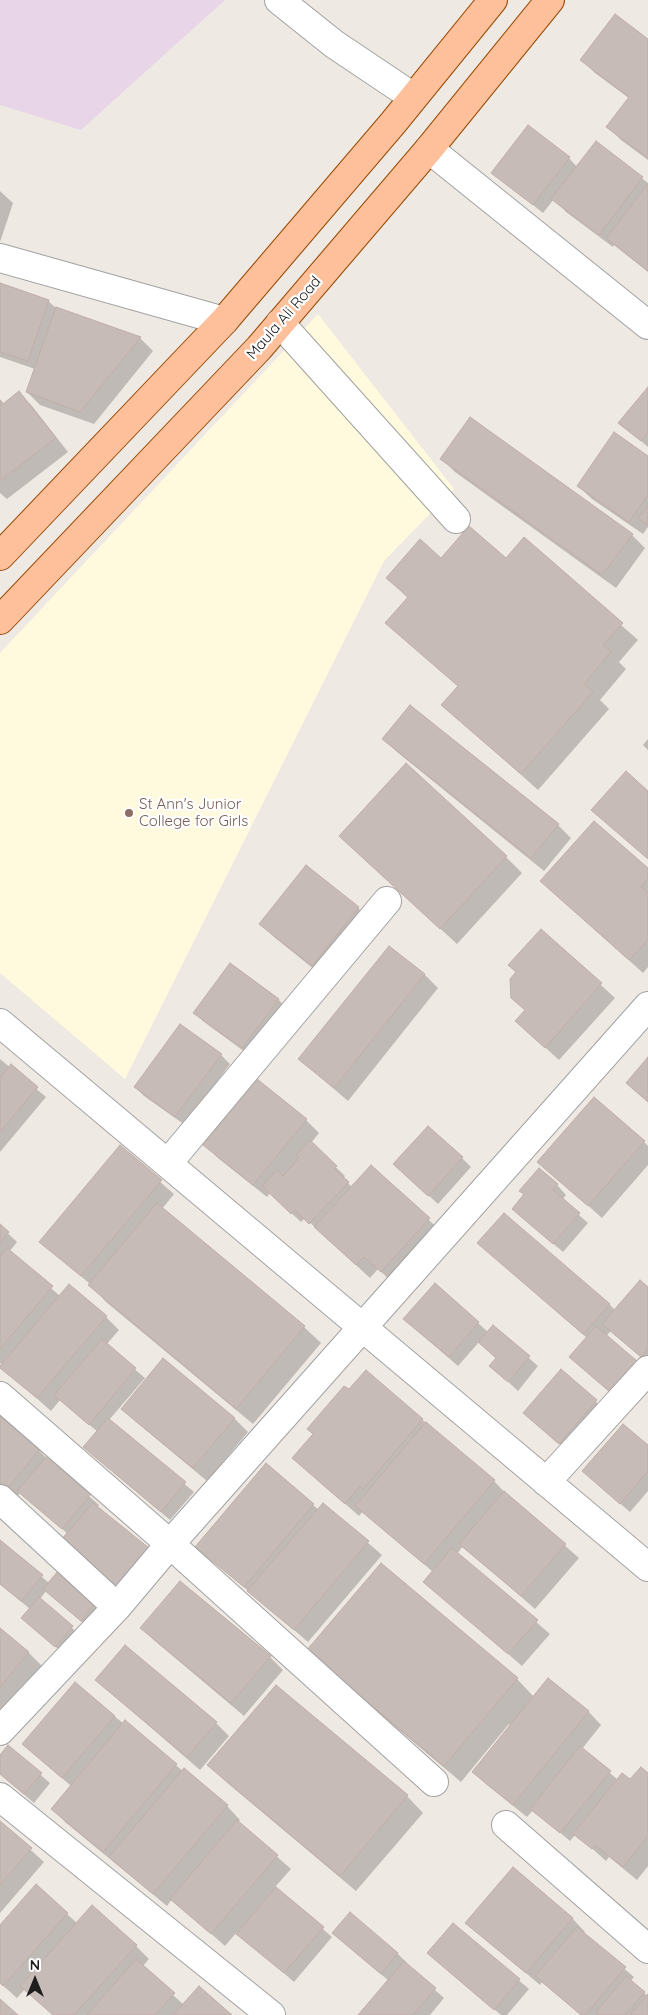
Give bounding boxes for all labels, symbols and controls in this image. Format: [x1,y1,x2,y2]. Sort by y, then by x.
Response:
street label: Maula Ali Road [243,273,325,363]
place label: St Ann's Junior College for Girls [139,795,248,830]
marker: St Ann's Junior College for Girls [123,807,135,819]
north arrow [10,1955,60,2005]
text: N [30,1956,40,1974]

